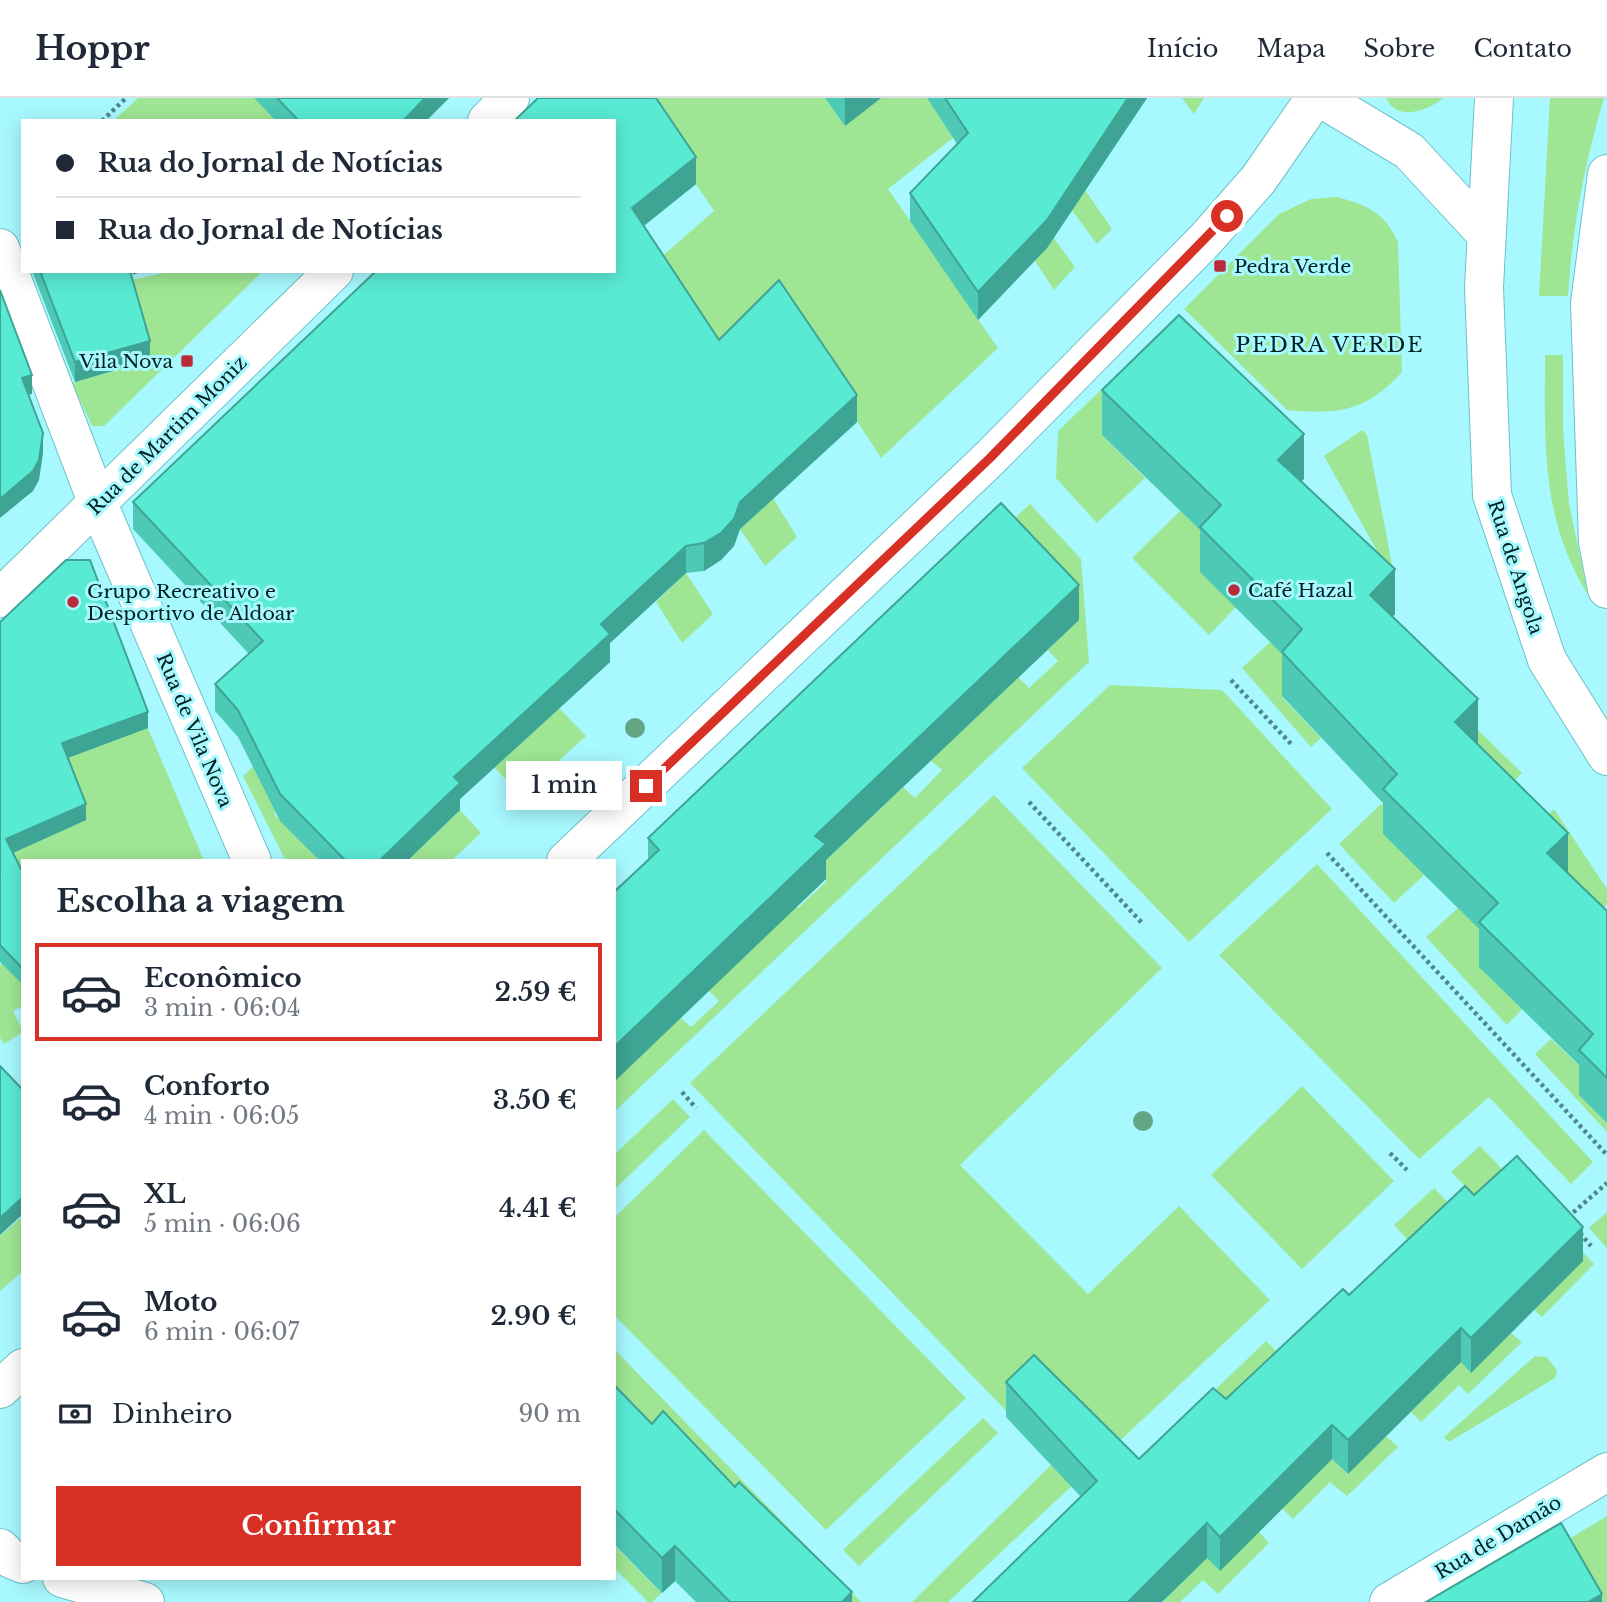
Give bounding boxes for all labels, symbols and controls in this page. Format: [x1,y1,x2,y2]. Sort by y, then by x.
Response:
text: Hoppr [35,28,150,69]
text: Início [1147,34,1219,63]
text: Mapa [1257,34,1326,63]
text: Sobre [1364,34,1435,63]
text: Contato [1473,34,1572,63]
text: Rua do Jornal de Notícias [98,147,443,179]
route start [1211,200,1243,232]
text: Rua do Jornal de Notícias [98,214,443,246]
place label: Pedra Verde [1234,255,1351,278]
marker: Pedra Verde [1212,258,1228,274]
district label: PEDRA VERDE [1236,332,1424,358]
place label: Vila Nova [78,350,173,373]
street label: Rua de Martim Moniz [83,351,252,520]
marker: Vila Nova [179,353,195,369]
street label: Rua de Angola [1483,497,1548,638]
place label: Café Hazal [1248,579,1353,602]
place label: Grupo Recreativo e Desportivo de Aldoar [87,580,294,625]
marker: Café Hazal [1226,582,1242,598]
marker: Grupo Recreativo e Desportivo de Aldoar [65,594,81,610]
street label: Rua de Vila Nova [152,650,238,811]
callout: 1 min [506,762,622,810]
route end [630,770,662,802]
text: 1 min [531,771,597,799]
text: Escolha a viagem [56,881,345,921]
icon: car [60,961,123,1024]
text: Econômico [144,962,302,994]
text: 2.59 € [495,976,577,1008]
text: 3 min · 06:04 [144,994,301,1022]
icon: car [60,1069,123,1132]
text: Conforto [144,1070,270,1102]
text: 3.50 € [493,1084,577,1116]
text: 4 min · 06:05 [144,1102,299,1130]
icon: car [60,1177,123,1240]
text: XL [144,1178,186,1210]
text: 4.41 € [499,1192,577,1224]
text: 5 min · 06:06 [144,1210,301,1238]
icon: car [60,1285,123,1348]
text: Moto [144,1286,217,1318]
text: 2.90 € [490,1300,577,1332]
text: 6 min · 06:07 [144,1318,299,1346]
icon: cash [56,1395,94,1433]
text: Dinheiro [112,1398,233,1430]
text: 90 m [519,1400,581,1428]
button: Confirmar [56,1486,581,1566]
street label: Rua de Damão [1431,1491,1566,1584]

